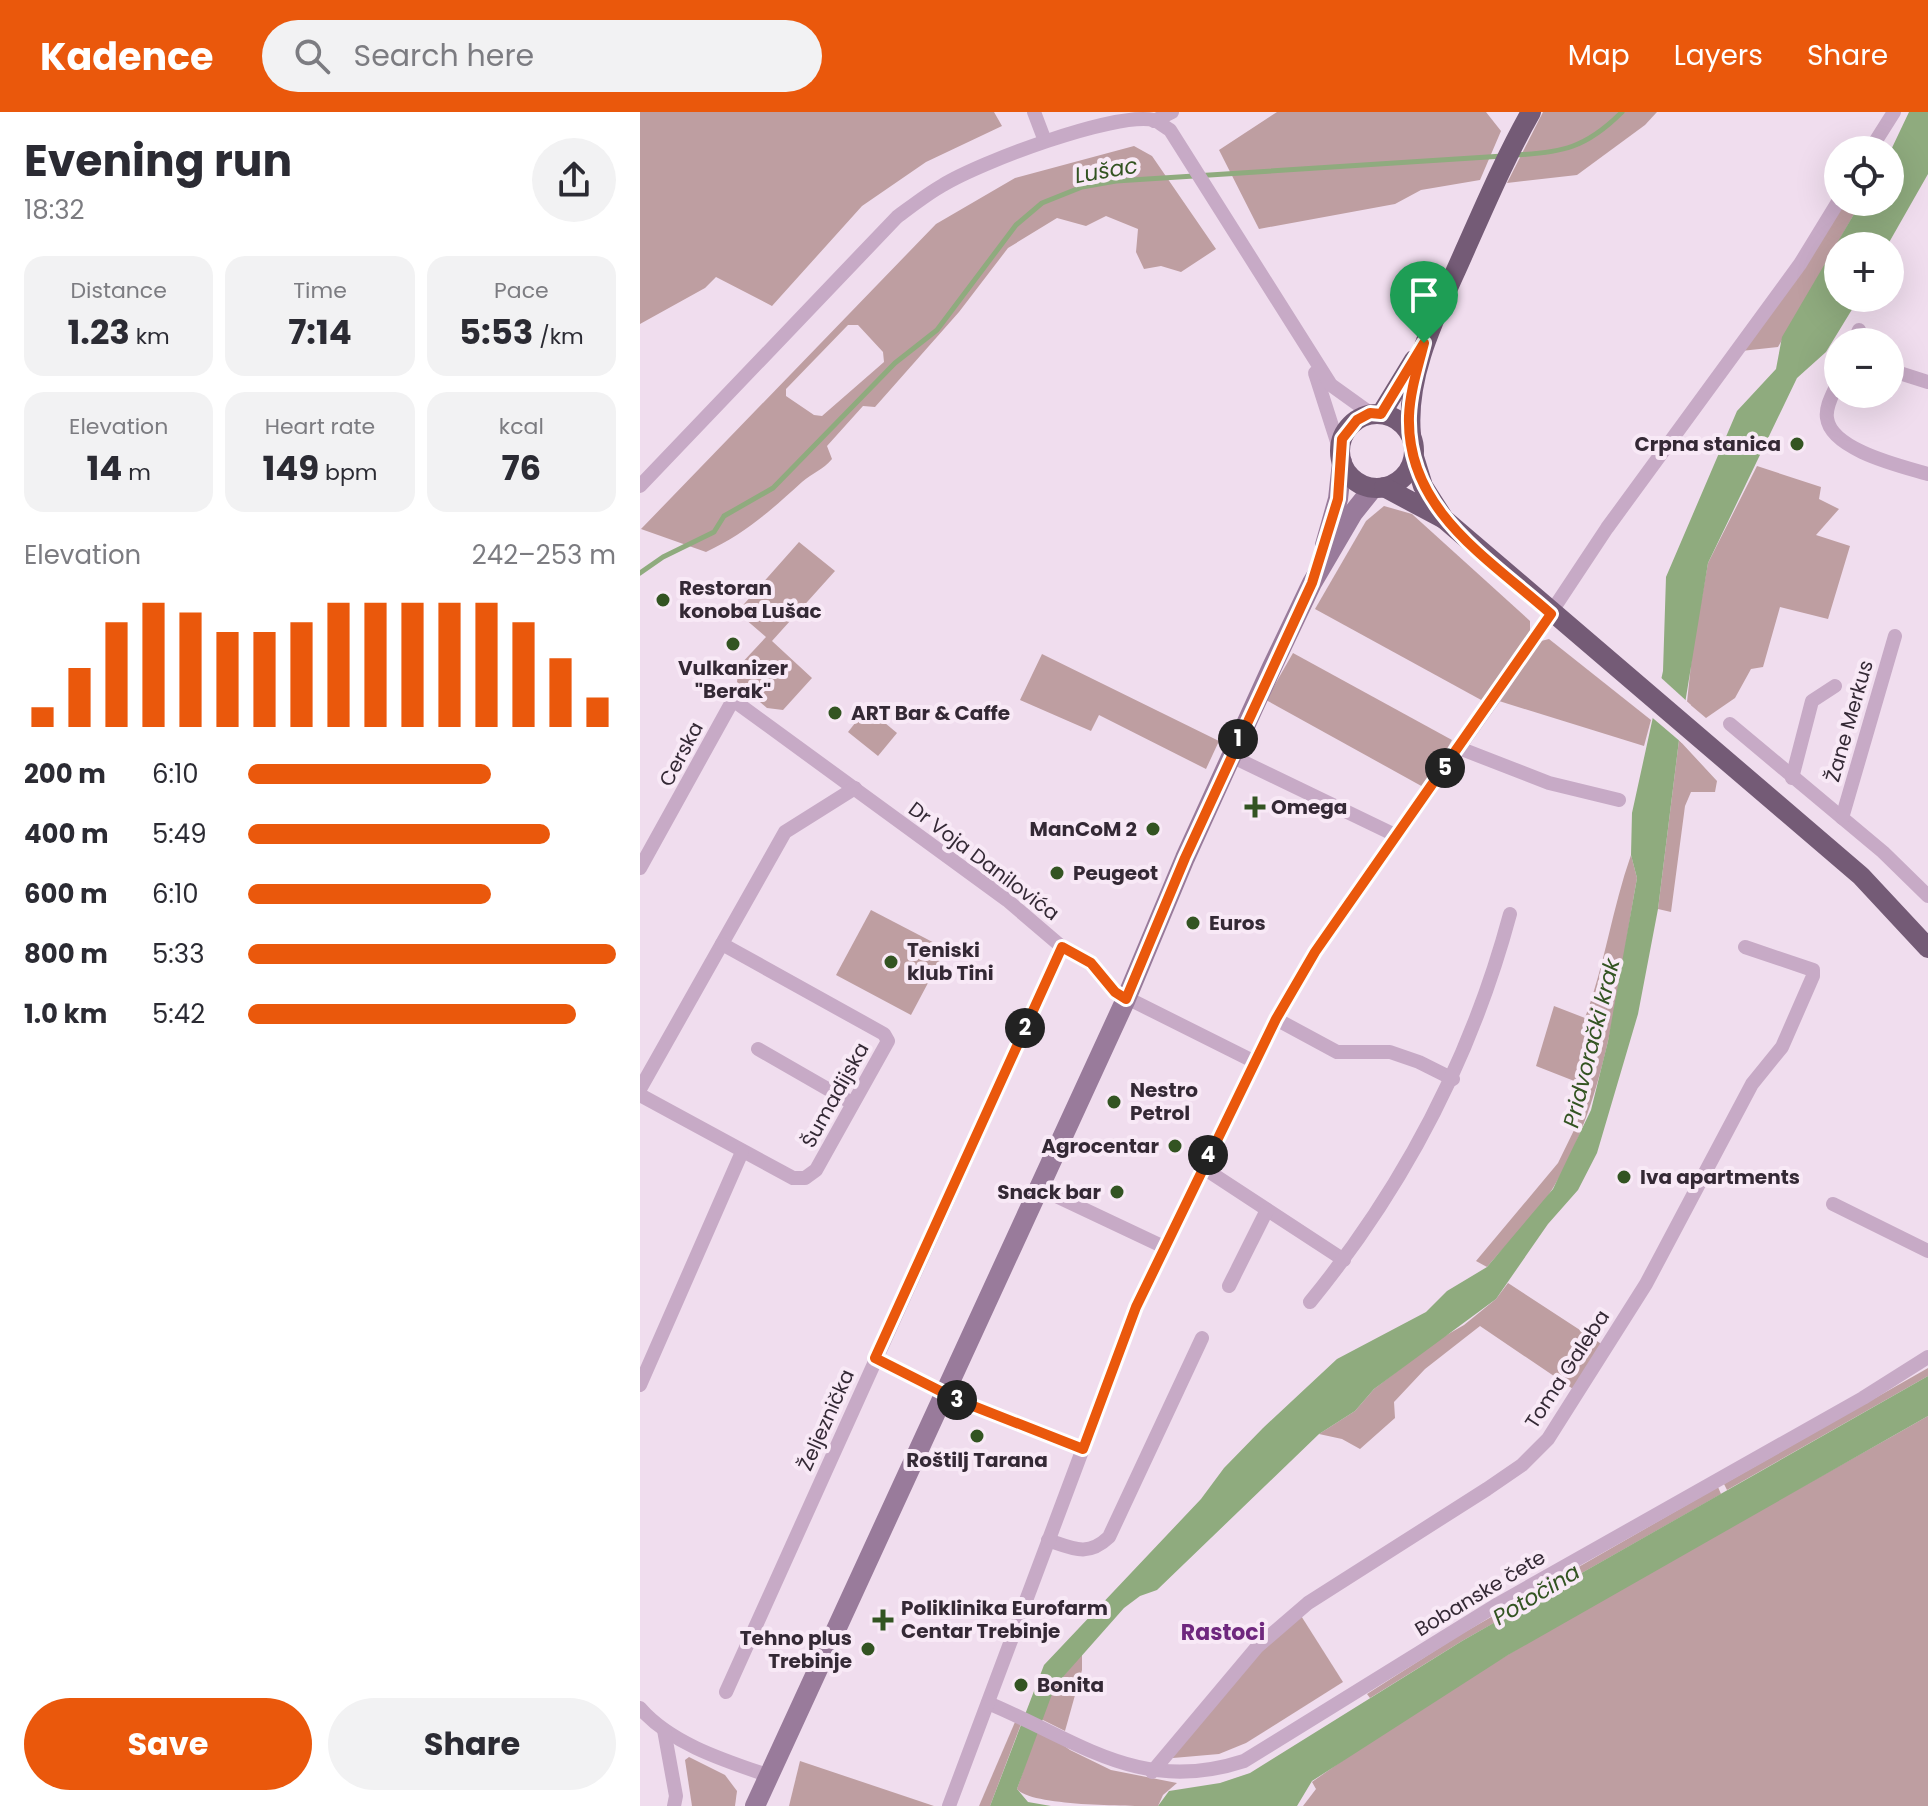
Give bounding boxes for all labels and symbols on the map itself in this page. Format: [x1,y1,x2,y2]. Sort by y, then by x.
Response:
water label: Lušac [1072,150,1140,191]
pin [1390,261,1458,343]
place label: Crpna stanica [1634,430,1781,458]
marker: Crpna stanica [1788,435,1806,453]
place label: Restoran konoba Lušac [679,574,822,625]
marker: Restoran konoba Lušac [654,591,672,609]
marker: Vulkanizer "Berak" [724,635,742,653]
place label: Vulkanizer "Berak" [678,654,788,705]
street label: Žane Merkus [1818,657,1880,785]
place label: ART Bar & Caffe [851,699,1010,727]
marker: ART Bar & Caffe [826,704,844,722]
street label: Cerska [652,717,710,791]
pin: 1 [1218,719,1258,759]
pin: 5 [1425,748,1465,788]
place label: Omega [1271,793,1347,821]
street label: Dr Voja Danilovića [903,795,1065,927]
marker: Omega [1246,798,1264,816]
place label: ManCoM 2 [1030,815,1137,843]
marker: ManCoM 2 [1144,820,1162,838]
place label: Peugeot [1073,859,1158,887]
marker: Peugeot [1048,864,1066,882]
place label: Euros [1209,909,1266,937]
marker: Euros [1184,914,1202,932]
place label: Teniski klub Tini [907,936,994,987]
marker: Teniski klub Tini [882,953,900,971]
water label: Pridvorački krak [1556,954,1628,1131]
pin: 2 [1005,1008,1045,1048]
street label: Šumadijska [795,1037,875,1153]
place label: Nestro Petrol [1130,1076,1198,1127]
marker: Nestro Petrol [1105,1093,1123,1111]
place label: Agrocentar [1041,1132,1159,1160]
pin: 4 [1188,1135,1228,1175]
marker: Agrocentar [1166,1137,1184,1155]
place label: Iva apartments [1640,1163,1800,1191]
marker: Iva apartments [1615,1168,1633,1186]
place label: Snack bar [997,1178,1101,1206]
marker: Snack bar [1108,1183,1126,1201]
street label: Toma Galeba [1518,1304,1616,1434]
street label: Željeznička [791,1365,861,1475]
pin: 3 [937,1380,977,1420]
marker: Roštilj Tarana [968,1427,986,1445]
place label: Roštilj Tarana [906,1446,1048,1474]
street label: Bobanske čete [1410,1543,1550,1643]
water label: Potočina [1487,1556,1586,1633]
place label: Poliklinika Eurofarm Centar Trebinje [901,1594,1108,1645]
marker: Poliklinika Eurofarm Centar Trebinje [872,1609,894,1631]
district label: Rastoci [1181,1617,1265,1648]
place label: Tehno plus Trebinje [740,1624,852,1675]
marker: Tehno plus Trebinje [859,1640,877,1658]
place label: Bonita [1037,1671,1104,1699]
marker: Bonita [1012,1676,1030,1694]

